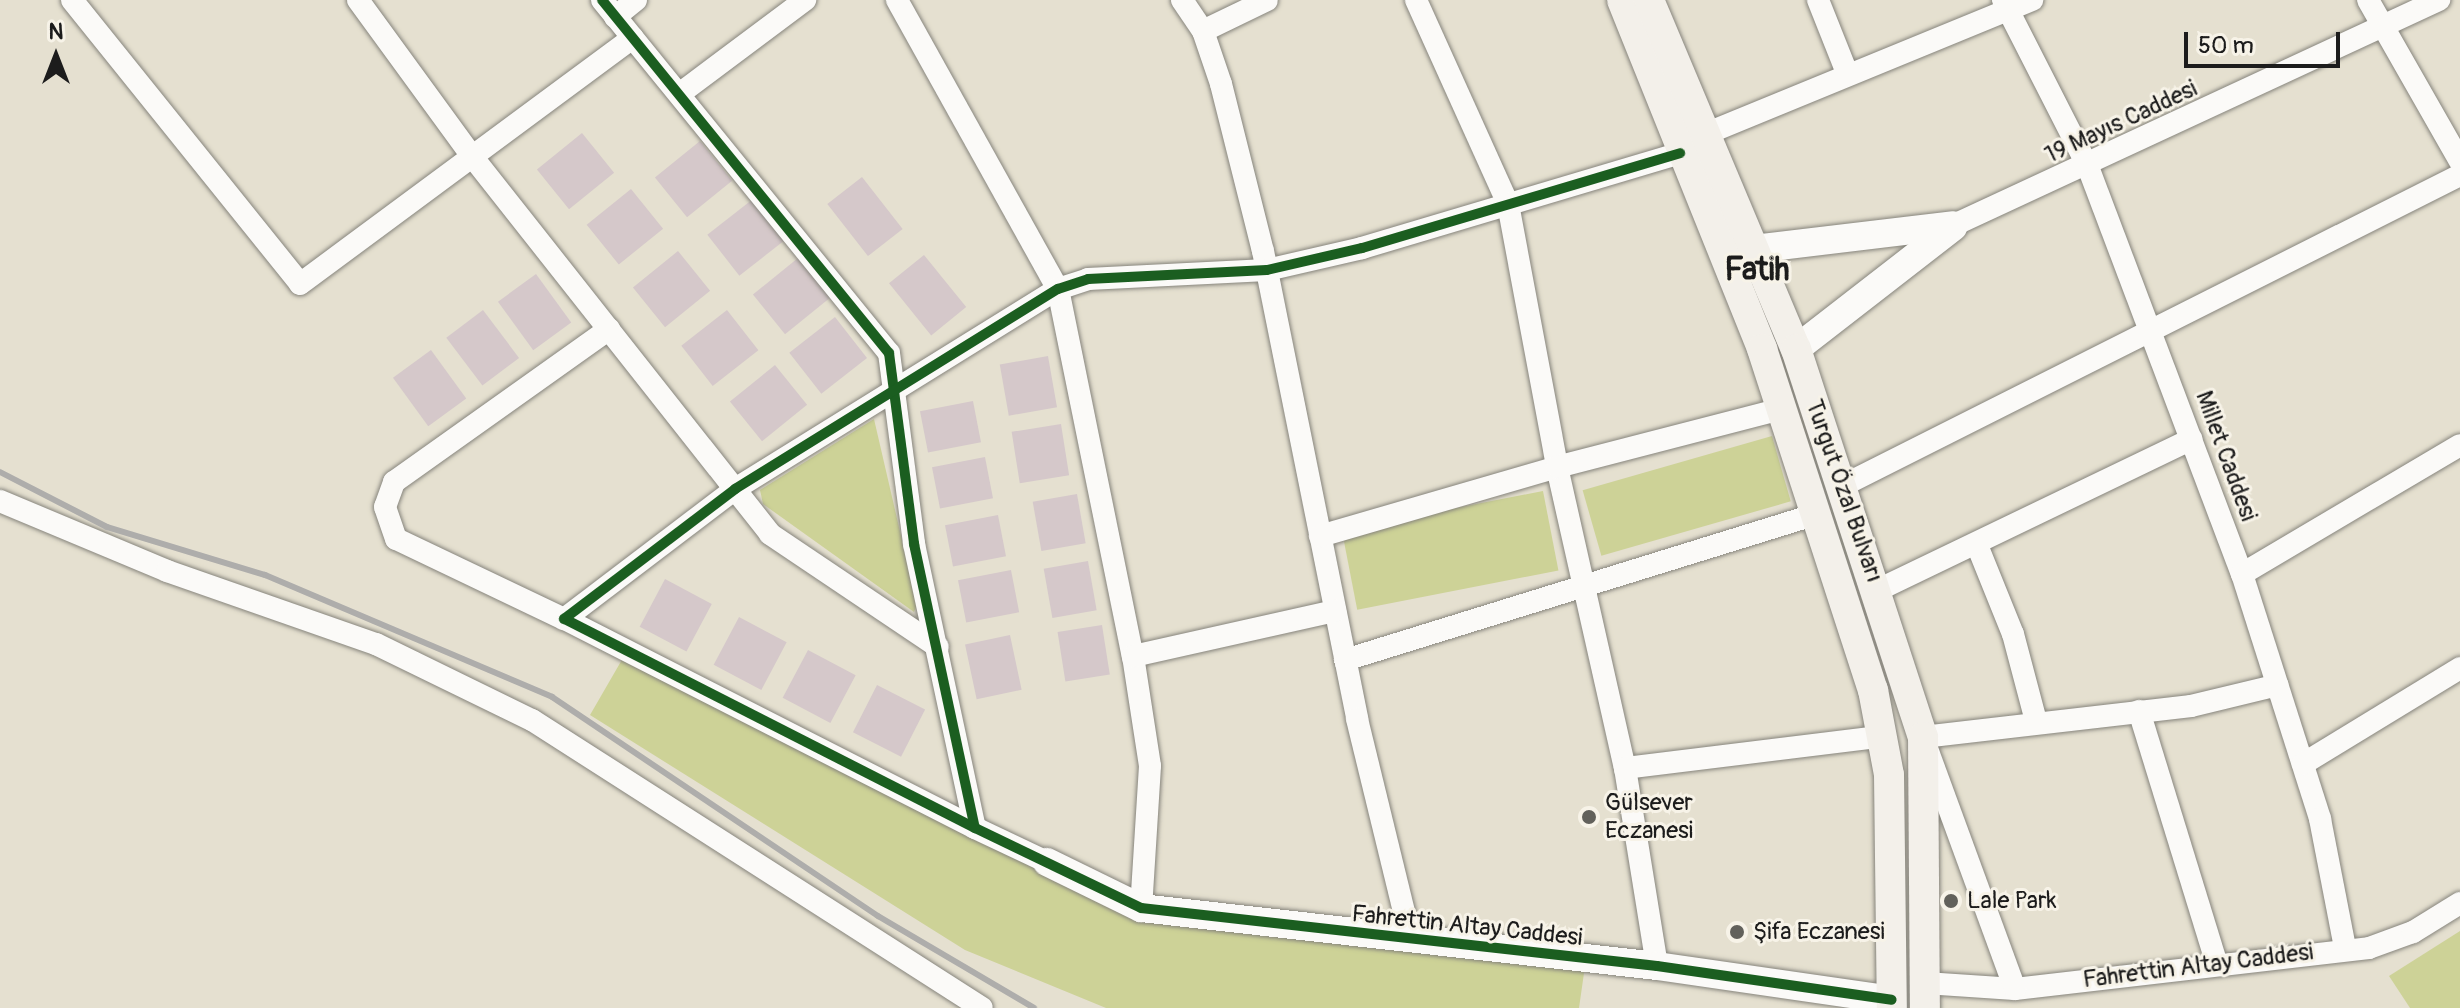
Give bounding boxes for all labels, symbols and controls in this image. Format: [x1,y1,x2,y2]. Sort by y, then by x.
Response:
north arrow [16,16,96,96]
scale bar [2188,16,2344,66]
text: N [49,18,63,46]
text: 50 m [2198,31,2254,60]
street label: 19 Mayıs Caddesi [2040,74,2202,170]
district label: Fatih [1725,251,1789,289]
street label: Millet Caddesi [2189,387,2263,525]
street label: Turgut Özal Bulvarı [1799,396,1889,586]
place label: Gülsever Eczanesi [1605,789,1693,845]
marker: Gülsever Eczanesi [1580,808,1598,826]
place label: Lale Park [1967,887,2056,915]
marker: Lale Park [1942,892,1960,910]
street label: Fahrettin Altay Caddesi [1350,900,1584,952]
place label: Şifa Eczanesi [1753,918,1885,946]
marker: Şifa Eczanesi [1728,923,1746,941]
street label: Fahrettin Altay Caddesi [2081,938,2315,994]

